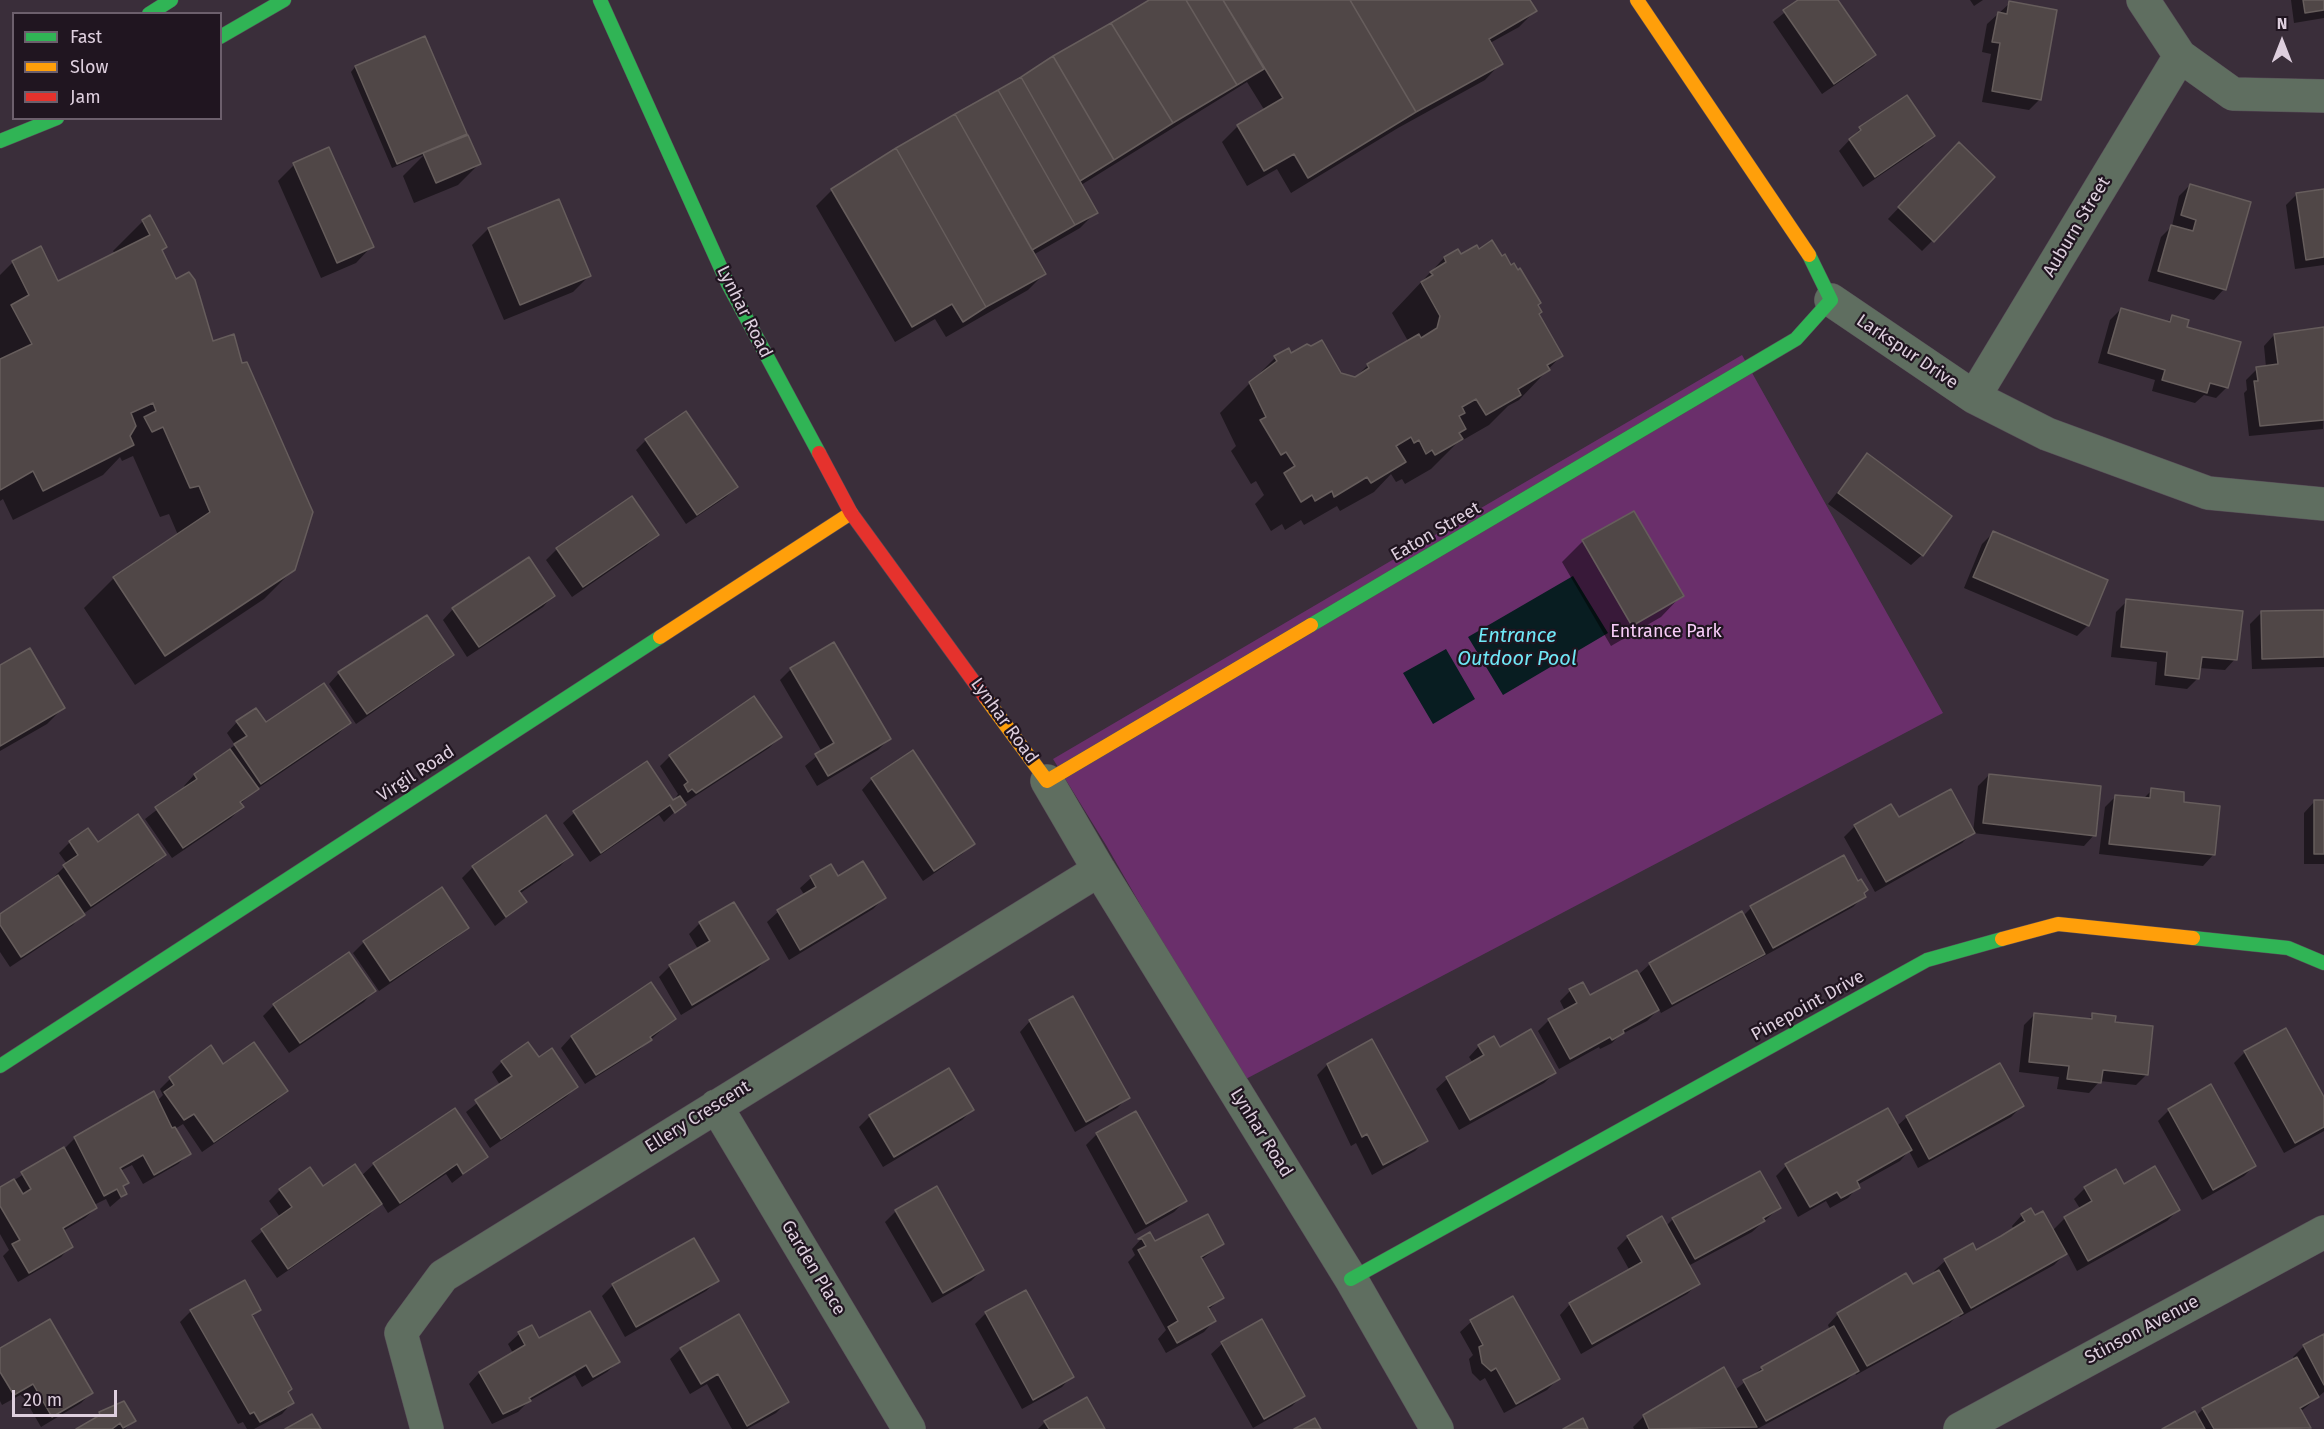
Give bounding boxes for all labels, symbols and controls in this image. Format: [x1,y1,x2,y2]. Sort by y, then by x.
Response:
legend [12,12,222,120]
north arrow [2252,12,2312,72]
text: N [2277,14,2287,33]
text: Fast [70,26,102,48]
text: Slow [70,56,108,78]
text: Jam [70,86,101,108]
street label: Auburn Street [2039,173,2115,281]
street label: Lynhar Road [712,262,776,362]
street label: Larkspur Drive [1852,310,1962,394]
street label: Eaton Street [1387,498,1485,566]
park label: Entrance Park [1610,621,1722,643]
water label: Entrance Outdoor Pool [1457,624,1577,671]
street label: Lynhar Road [966,674,1042,768]
street label: Virgil Road [373,741,459,807]
street label: Pinepoint Drive [1748,966,1868,1046]
street label: Ellery Crescent [641,1076,755,1158]
street label: Lynhar Road [1225,1085,1297,1181]
street label: Garden Place [776,1217,850,1319]
street label: Stinson Avenue [2081,1291,2203,1369]
scale bar [15,1378,120,1416]
text: 20 m [23,1389,62,1411]

